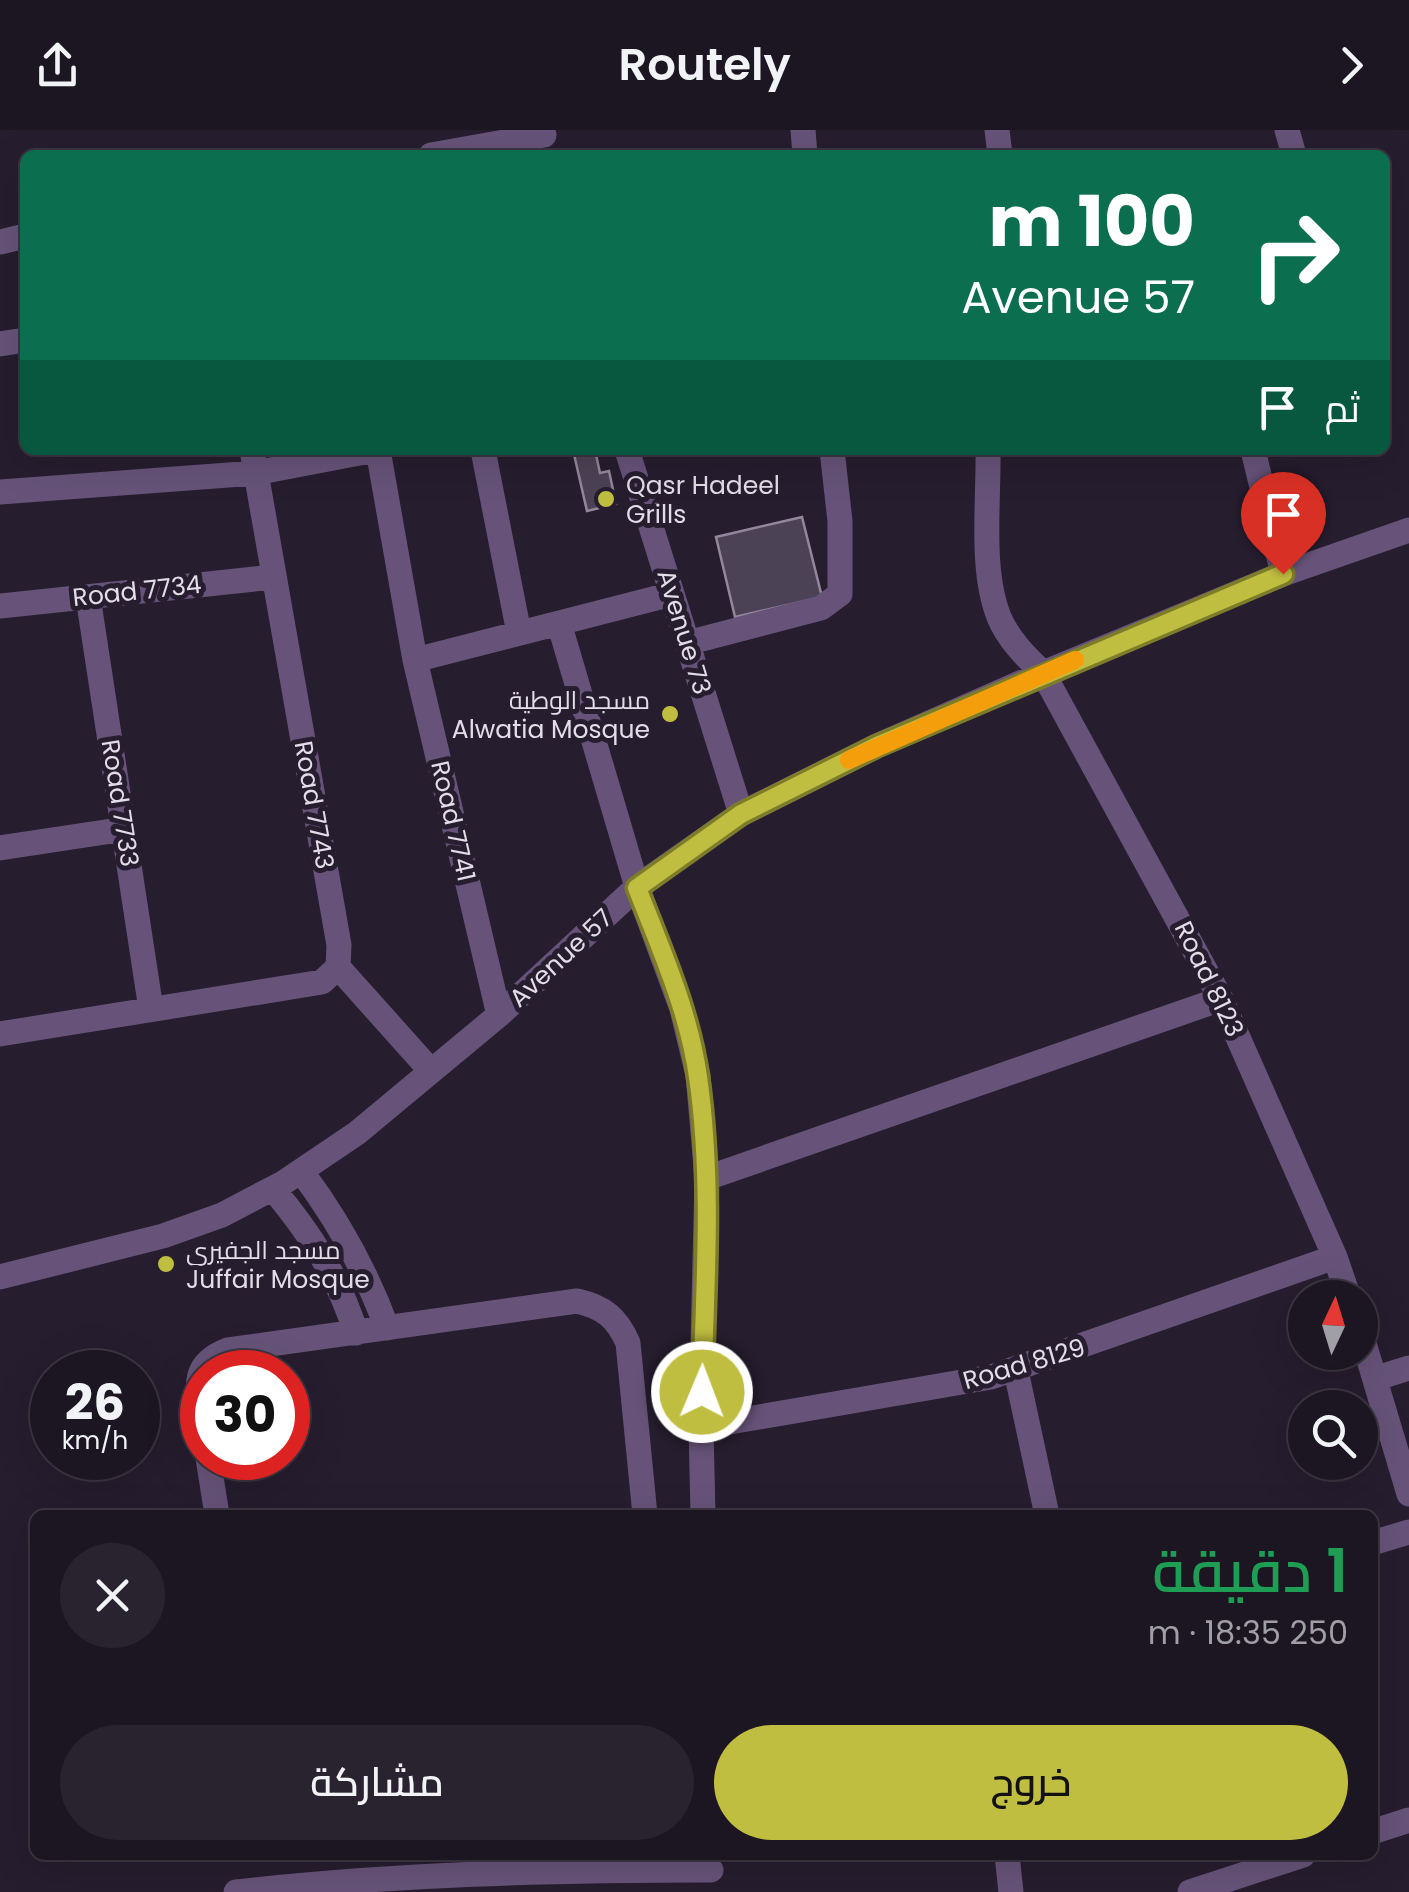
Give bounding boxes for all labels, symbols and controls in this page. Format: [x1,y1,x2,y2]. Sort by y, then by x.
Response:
text: Routely [618,33,791,96]
icon: share [30,38,85,93]
icon: forward [1324,38,1379,93]
text: 100 m [988,172,1195,271]
icon: right [1230,190,1360,320]
text: Avenue 57 [961,266,1195,329]
icon: arrive [1250,380,1305,435]
text: ثم [1325,382,1360,435]
place label: Qasr Hadeel Grills [626,468,780,532]
pin [1241,472,1326,575]
icon: arrive [1256,487,1311,542]
marker: Qasr Hadeel Grills [595,488,617,510]
street label: Avenue 73 [648,565,720,699]
street label: Road 7734 [71,567,203,615]
place label: مسجد الوطية Alwatia Mosque [452,683,650,747]
marker: مسجد الوطية Alwatia Mosque [659,703,681,725]
street label: Road 7733 [93,737,147,869]
street label: Road 7743 [286,738,342,872]
street label: Road 7741 [422,757,484,885]
street label: Avenue 57 [502,901,620,1015]
street label: Road 8123 [1166,915,1252,1043]
place label: مسجد الجفيري Juffair Mosque [186,1233,370,1297]
marker: مسجد الجفيري Juffair Mosque [155,1253,177,1275]
north arrow [1288,1280,1378,1370]
map controls [1288,1280,1378,1480]
street label: Road 8129 [959,1330,1089,1398]
position arrow [650,1340,754,1444]
speed limit sign: 30 [180,1350,310,1480]
text: 26 [65,1367,125,1438]
button: search [1288,1390,1378,1480]
text: km/h [62,1423,128,1458]
text: 1 دقيقة [1152,1529,1348,1613]
button: close [60,1543,165,1648]
text: 250 m · 18:35 [1148,1610,1348,1655]
button: مشاركة [60,1725,694,1840]
button: خروج [714,1725,1348,1840]

